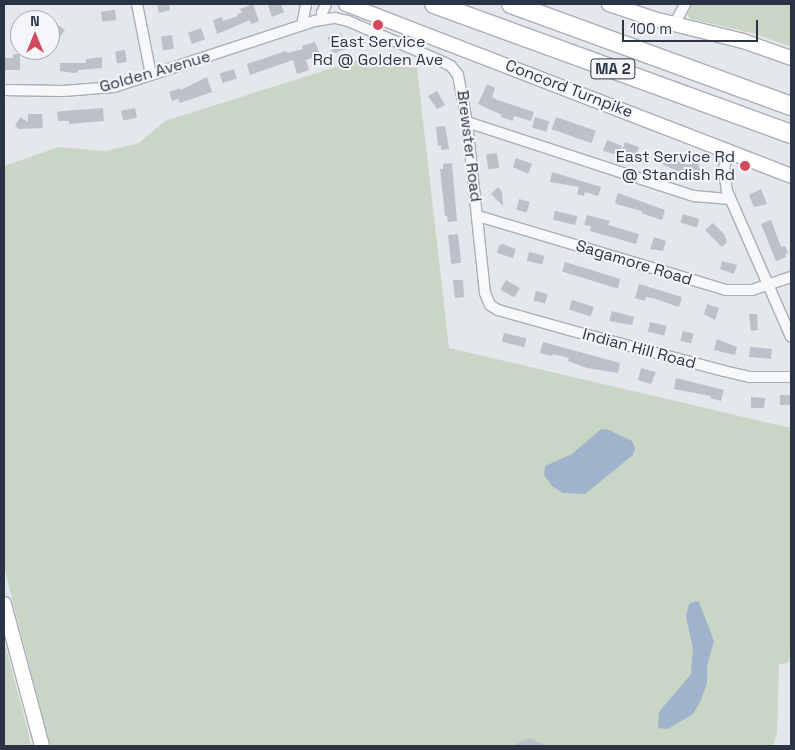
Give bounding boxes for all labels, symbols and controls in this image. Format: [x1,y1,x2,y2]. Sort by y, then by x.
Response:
north arrow [10,10,60,60]
scale bar [625,10,761,42]
text: N [30,12,40,30]
marker: East Service Rd @ Golden Ave [372,19,384,31]
text: 100 m [630,19,672,38]
place label: East Service Rd @ Golden Ave [313,32,443,70]
street label: Golden Avenue [97,47,213,97]
street label: Concord Turnpike [502,56,636,122]
road number: MA 2 [589,56,637,82]
street label: Brewster Road [453,89,485,203]
place label: East Service Rd @ Standish Rd [616,147,735,185]
marker: East Service Rd @ Standish Rd [739,160,751,172]
street label: Sagamore Road [574,236,694,290]
street label: Indian Hill Road [580,325,698,373]

